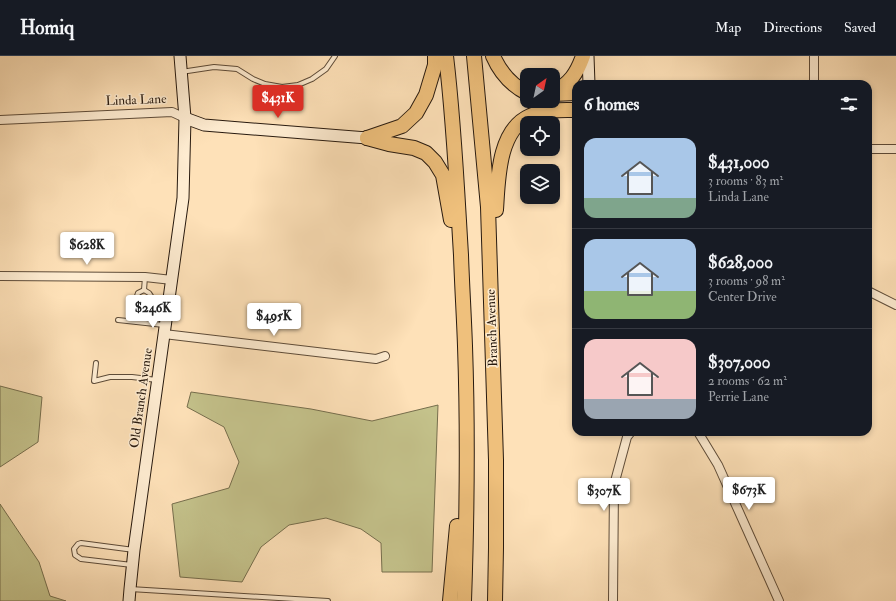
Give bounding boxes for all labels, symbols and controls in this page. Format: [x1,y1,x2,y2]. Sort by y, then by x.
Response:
text: Homiq [20,16,74,40]
text: Map [715,19,741,36]
text: Directions [763,19,822,36]
text: Saved [844,19,876,36]
north arrow [520,68,560,108]
map controls [520,68,560,204]
pin: $431K [250,85,306,119]
text: $431K [261,90,295,106]
street label: Linda Lane [105,91,167,109]
icon: filters [838,93,860,115]
text: 6 homes [584,94,639,115]
button: locate [520,116,560,156]
text: $431,000 [708,152,770,173]
icon: home [616,154,664,202]
button: layers [520,164,560,204]
text: 3 rooms · 83 m² [708,173,783,189]
text: Linda Lane [708,189,769,205]
pin: $628K [59,232,115,266]
text: $628K [69,237,105,253]
text: $628,000 [708,252,773,273]
icon: home [616,255,664,303]
text: 3 rooms · 98 m² [708,273,785,289]
street label: Branch Avenue [483,288,501,367]
text: Center Drive [708,289,777,305]
pin: $246K [125,295,181,329]
text: $246K [135,300,171,316]
pin: $495K [246,303,302,337]
text: $495K [256,308,292,324]
street label: Old Branch Avenue [126,346,156,449]
text: $307,000 [708,352,771,373]
icon: home [616,355,664,403]
text: 2 rooms · 62 m² [708,373,787,389]
text: Perrie Lane [708,389,769,405]
pin: $673K [721,477,777,511]
pin: $307K [576,478,632,512]
text: $673K [732,482,766,498]
text: $307K [587,483,621,499]

